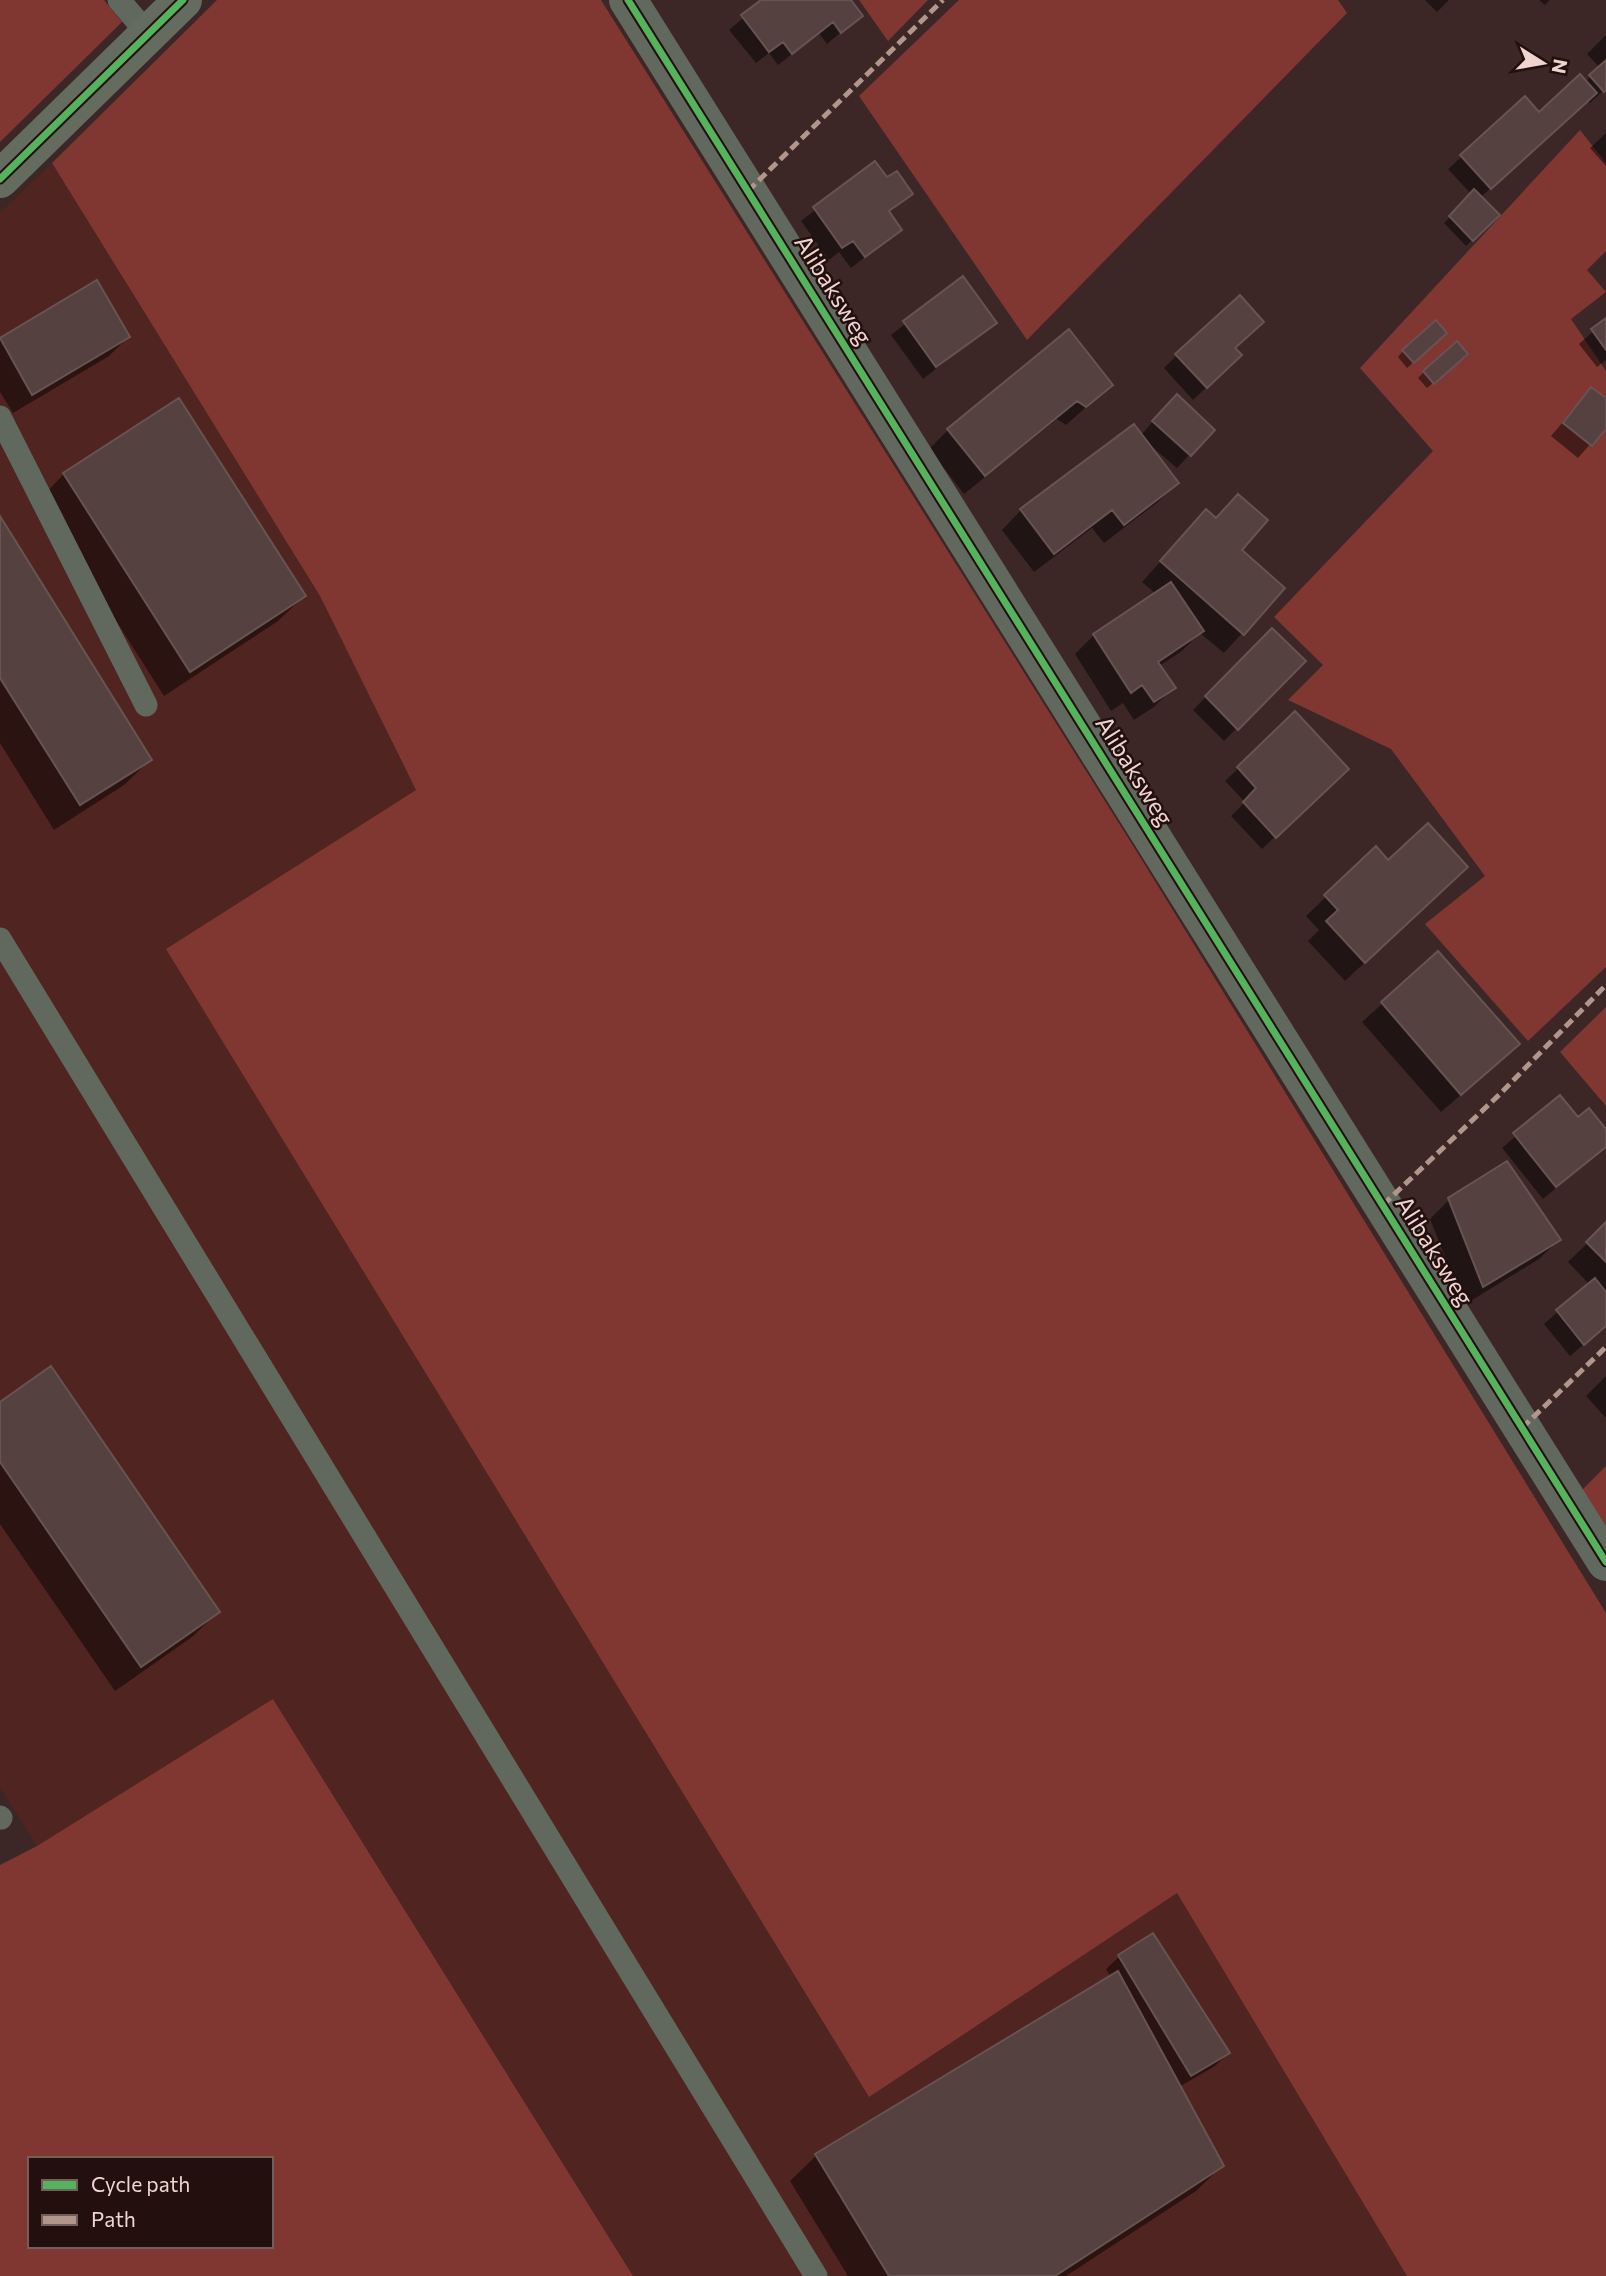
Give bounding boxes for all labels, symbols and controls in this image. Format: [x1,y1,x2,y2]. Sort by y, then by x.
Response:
north arrow [1508,28,1578,98]
text: N [1548,57,1573,76]
street label: Alibaksweg [789,229,879,349]
street label: Alibaksweg [1090,710,1180,830]
street label: Alibaksweg [1390,1190,1480,1310]
legend [28,2157,273,2248]
text: Cycle path [91,2171,190,2196]
text: Path [91,2206,136,2231]

